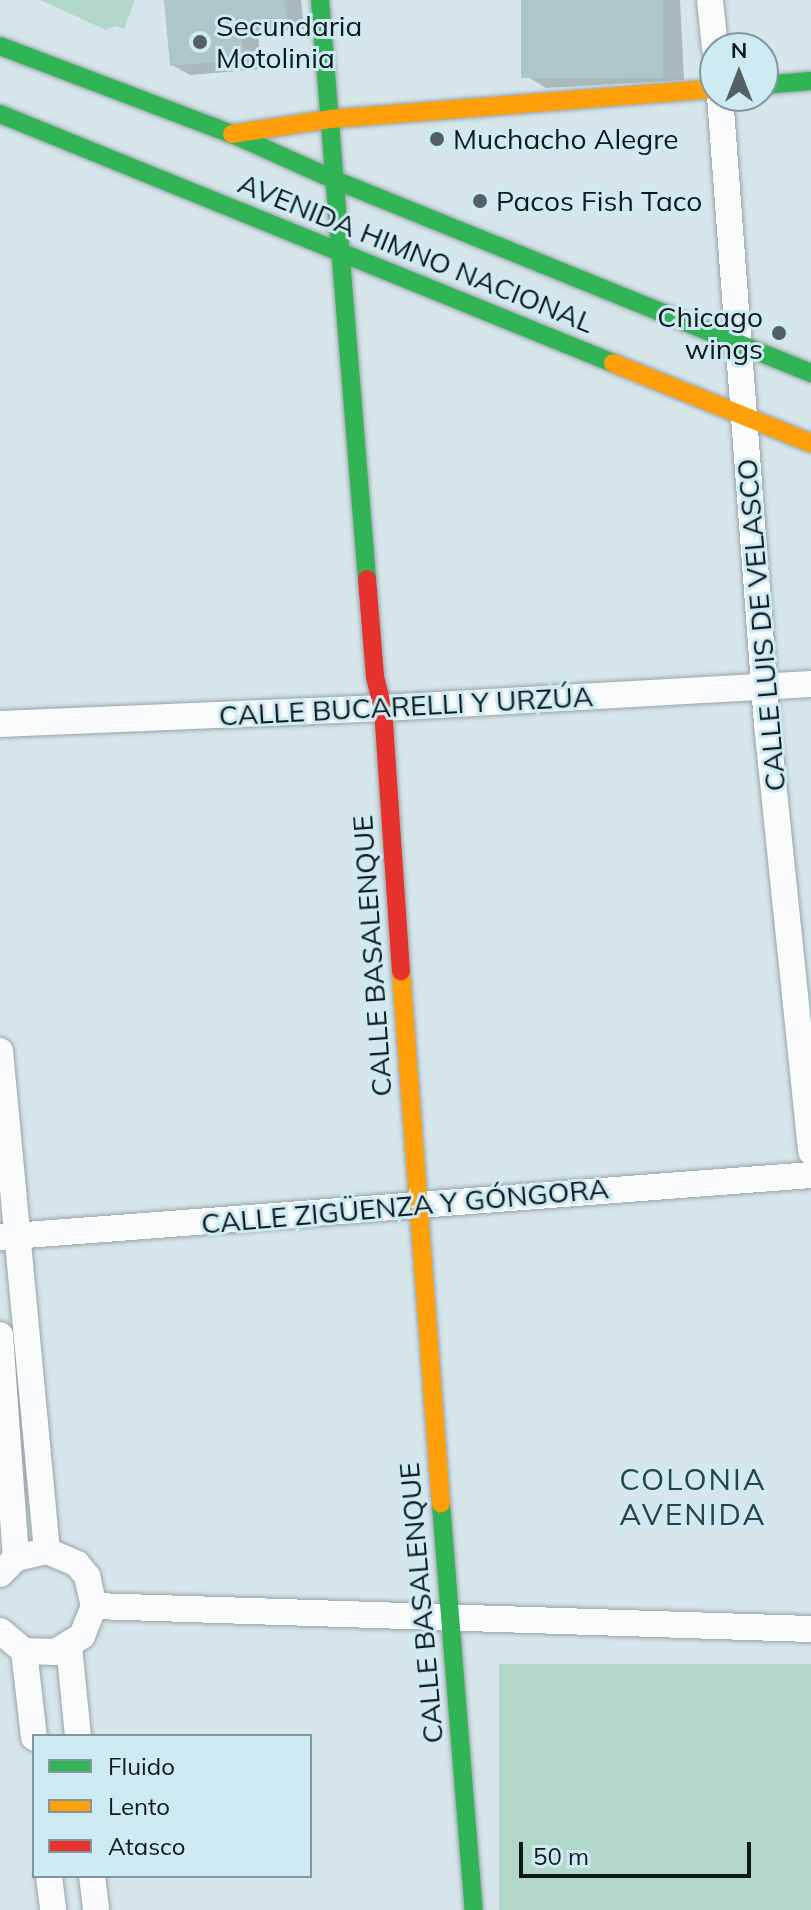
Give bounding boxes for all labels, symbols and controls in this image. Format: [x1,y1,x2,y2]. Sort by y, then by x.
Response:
place label: Secundaria Motolinia [216,9,362,75]
north arrow [699,32,779,112]
marker: Secundaria Motolinia [191,33,209,51]
text: N [731,36,747,64]
place label: Muchacho Alegre [453,122,678,156]
marker: Muchacho Alegre [428,130,446,148]
street label: AVENIDA HIMNO NACIONAL [233,166,599,340]
place label: Pacos Fish Taco [496,184,702,218]
marker: Pacos Fish Taco [471,192,489,210]
place label: Chicago wings [657,300,763,366]
marker: Chicago wings [770,324,788,342]
street label: CALLE LUIS DE VELASCO [730,457,792,793]
street label: CALLE BUCARELLI Y URZÚA [218,679,594,733]
street label: CALLE BASALENQUE [345,814,399,1098]
street label: CALLE ZIGÜENZA Y GÓNGORA [200,1171,610,1241]
street label: CALLE BASALENQUE [392,1461,450,1745]
district label: COLONIA AVENIDA [619,1461,767,1532]
legend [32,1734,312,1878]
text: Fluido [108,1751,175,1781]
text: Lento [108,1791,170,1821]
scale bar [523,1826,755,1876]
text: Atasco [108,1831,185,1861]
text: 50 m [533,1841,589,1871]

